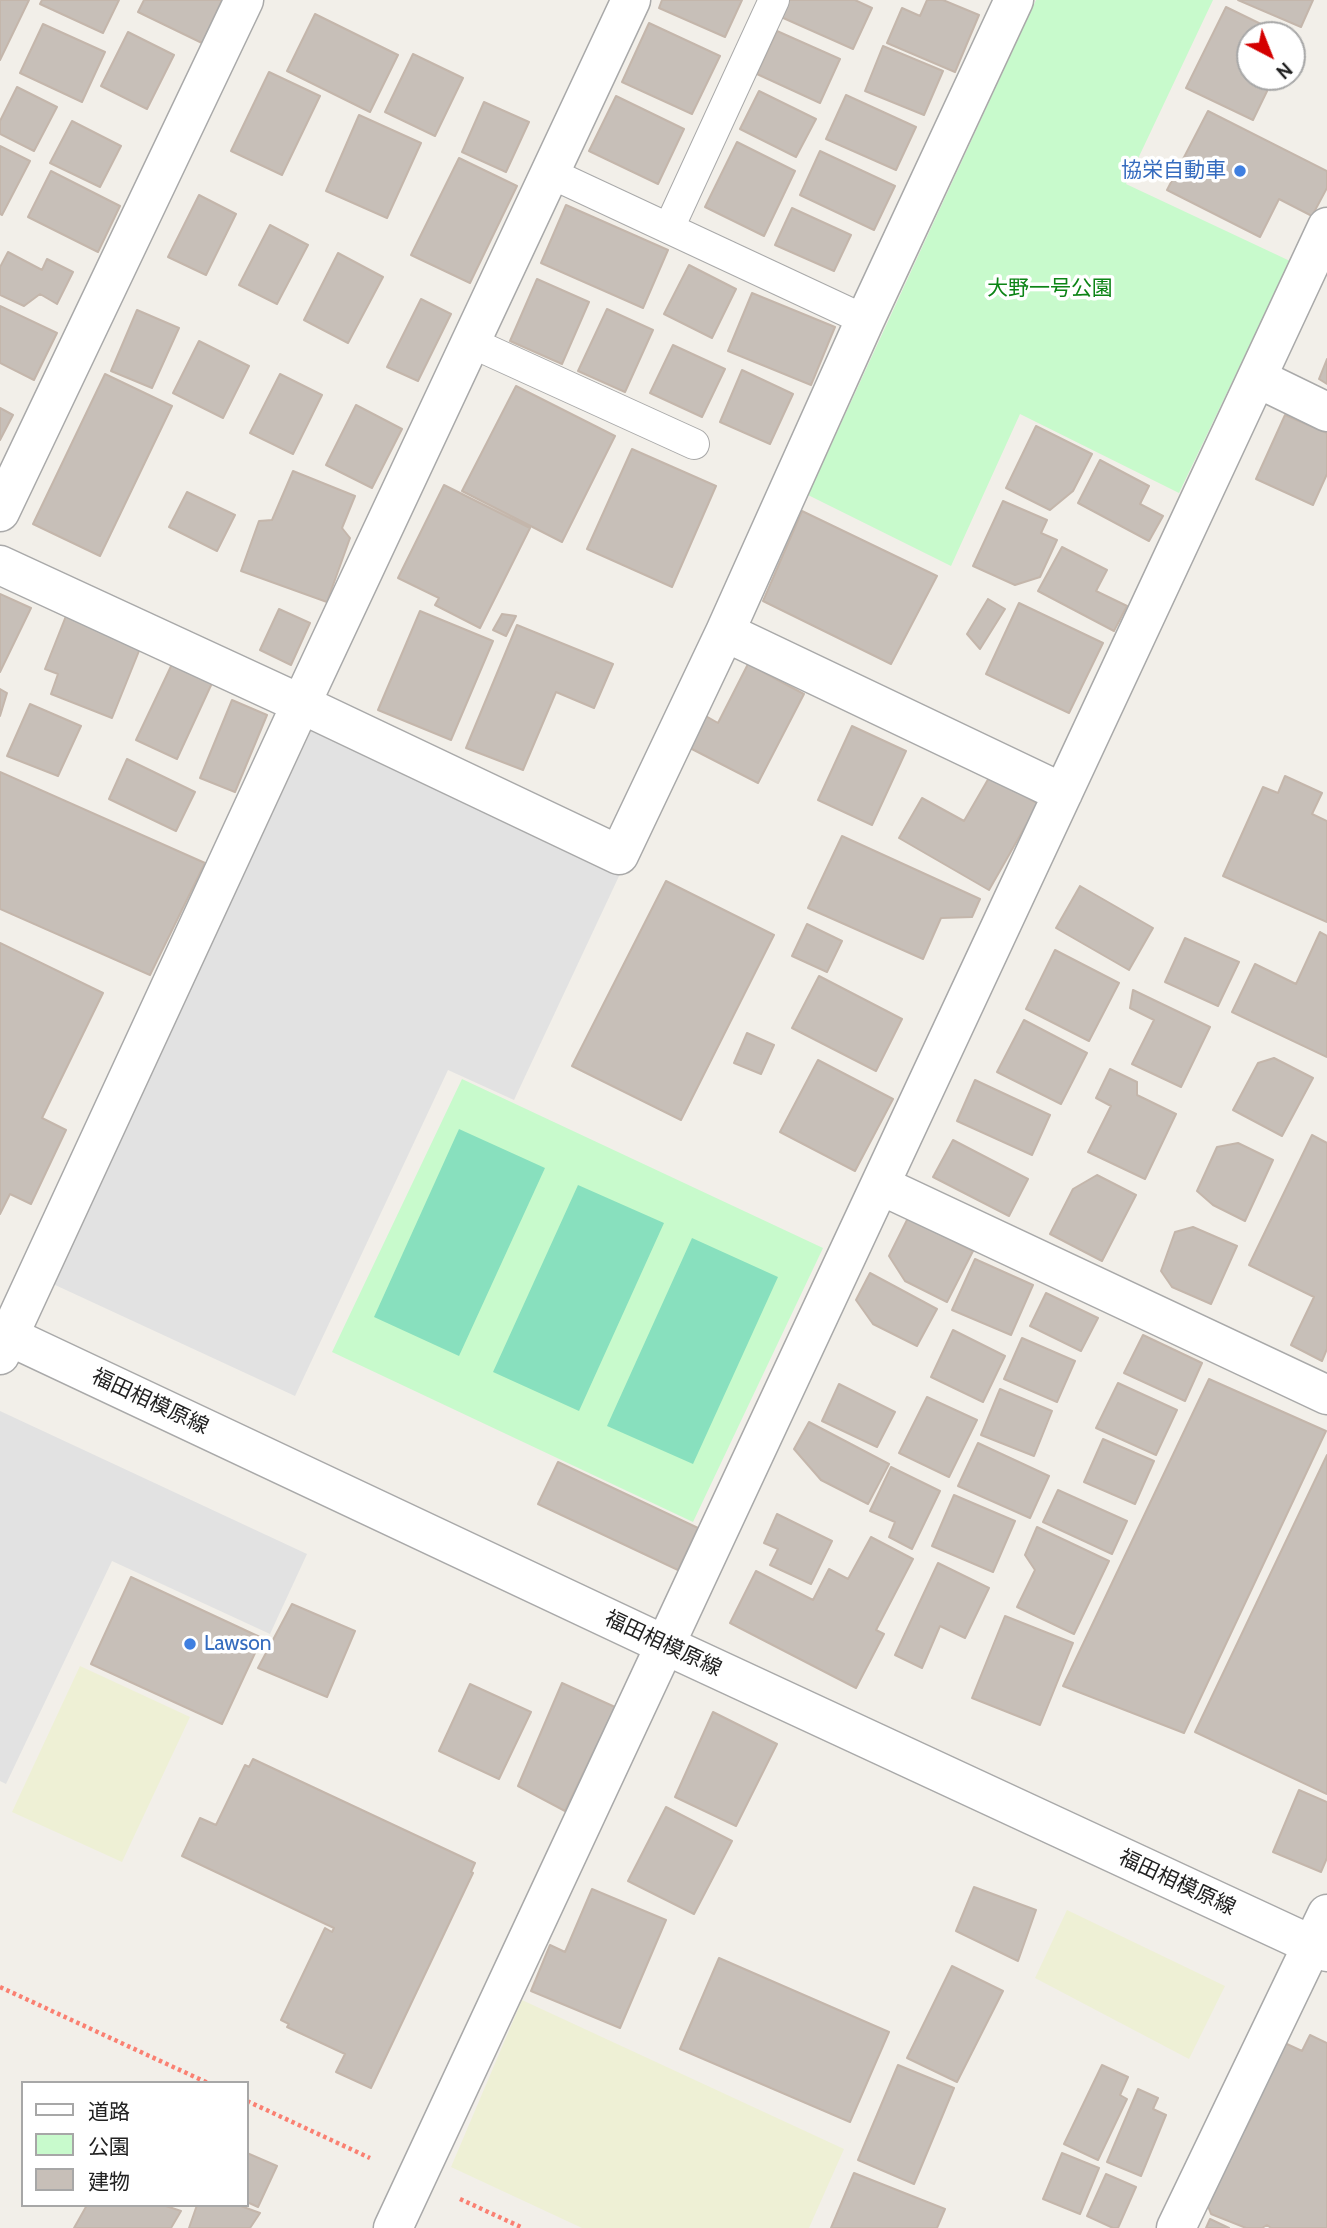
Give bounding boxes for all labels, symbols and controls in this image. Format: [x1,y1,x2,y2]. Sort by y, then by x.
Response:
north arrow [1236,21,1306,91]
text: N [1271,57,1297,84]
place label: 協栄自動車 [1121,158,1226,184]
marker: 協栄自動車 [1232,163,1248,179]
park label: 大野一号公園 [987,276,1113,302]
street label: 福田相模原線 [88,1364,212,1440]
street label: 福田相模原線 [601,1606,725,1682]
place label: Lawson [204,1631,272,1657]
marker: Lawson [182,1636,198,1652]
street label: 福田相模原線 [1115,1845,1239,1921]
legend [21,2081,248,2207]
text: 道路 [88,2099,130,2124]
text: 公園 [88,2134,130,2159]
text: 建物 [88,2169,130,2194]

